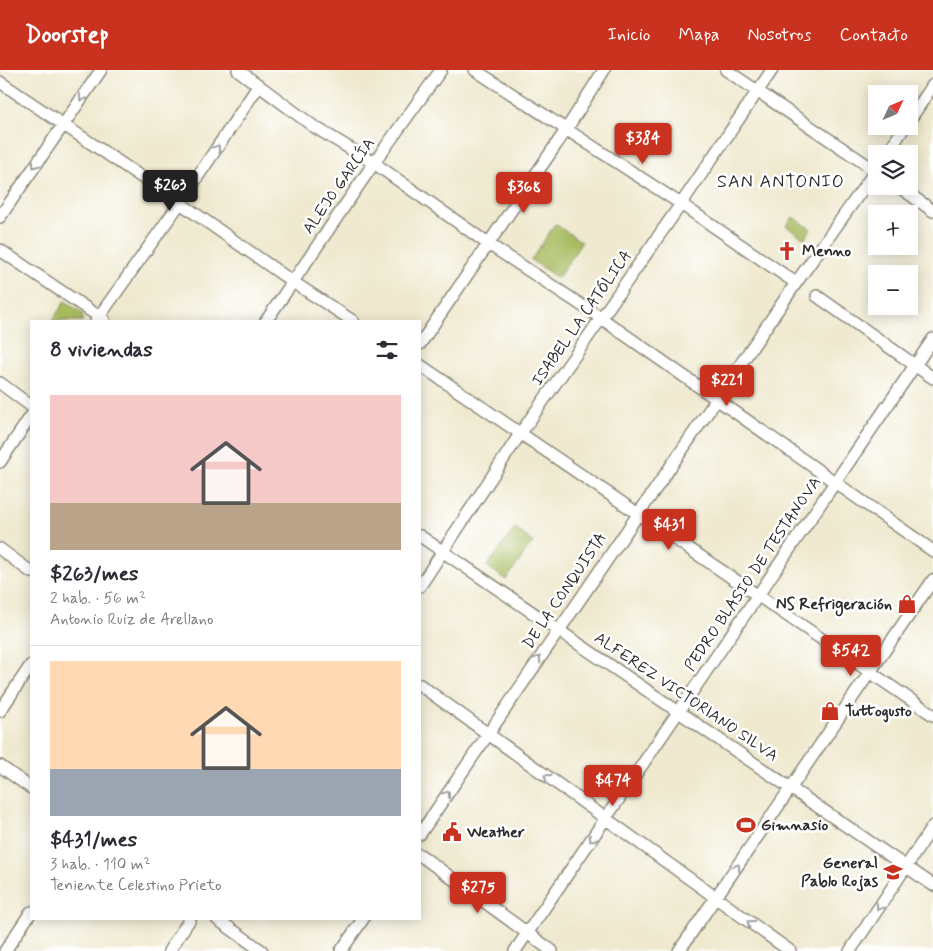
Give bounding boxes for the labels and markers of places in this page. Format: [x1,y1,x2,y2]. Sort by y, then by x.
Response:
pin: $384 [613,122,673,165]
pin: $263 [140,170,200,212]
pin: $368 [494,172,554,214]
church icon: Menno [776,240,798,262]
place label: Menno [802,241,851,262]
pin: $221 [697,364,757,407]
pin: $431 [639,508,699,551]
shop icon: NS Refrigeración [896,593,918,615]
place label: NS Refrigeración [776,594,892,617]
pin: $542 [821,634,881,677]
shop icon: Tuttogusto [819,700,841,722]
place label: Tuttogusto [845,701,912,723]
pin: $474 [583,764,643,807]
sports icon: Gimnasio [735,814,757,836]
place label: Gimnasio [761,815,829,836]
public building icon: Weather [441,821,463,843]
place label: Weather [466,822,525,843]
place label: General Pablo Rojas [801,853,879,892]
school or university icon: General Pablo Rojas [882,861,904,883]
pin: $275 [448,872,508,914]

